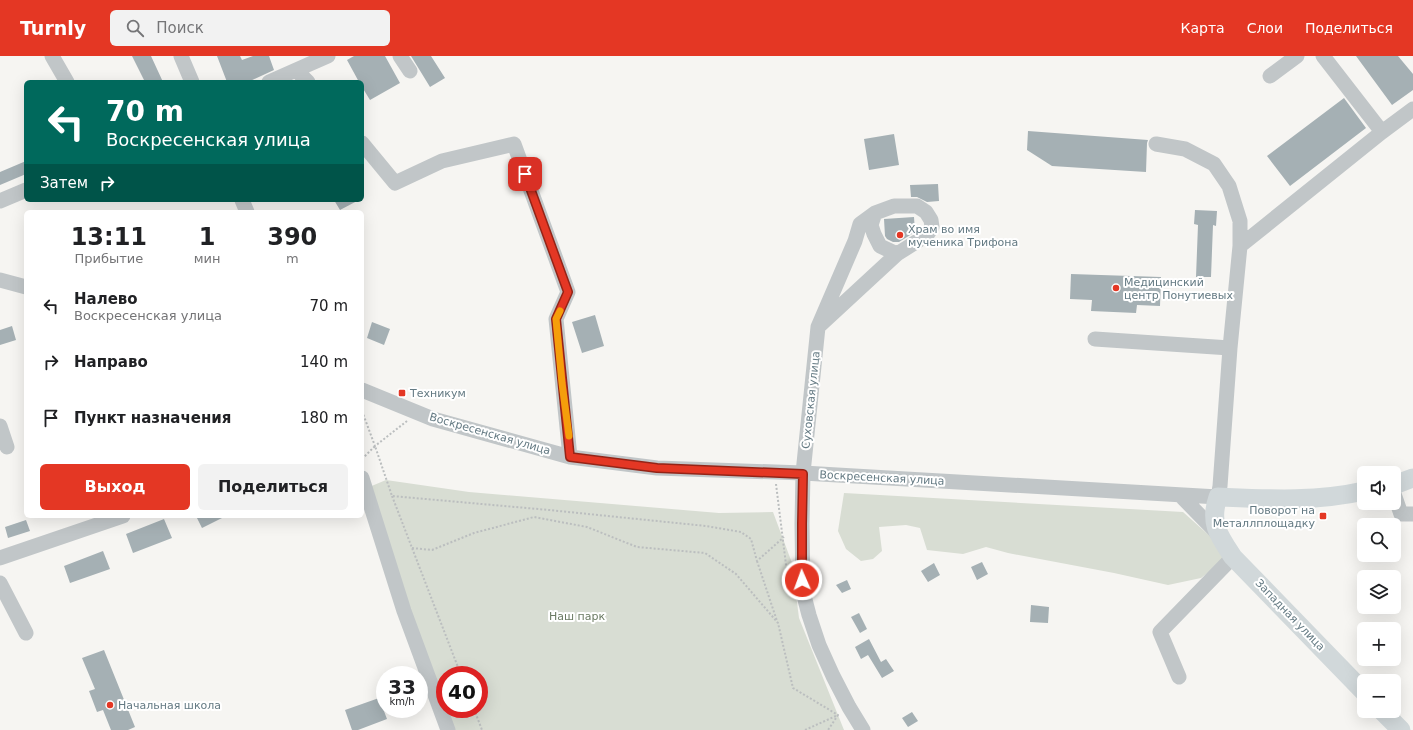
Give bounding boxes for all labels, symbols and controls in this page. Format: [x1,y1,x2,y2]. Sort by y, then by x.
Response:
search box [110,10,390,46]
text: Turnly [20,17,86,39]
icon: search [124,17,146,39]
text: Поиск [156,19,204,37]
text: Карта [1181,20,1225,36]
text: Слои [1247,20,1283,36]
text: Поделиться [1305,20,1393,36]
text: 70 m [106,95,184,128]
icon: left [40,96,92,148]
text: Воскресенская улица [106,129,311,150]
pin [508,157,542,191]
icon: arrive [514,163,536,185]
icon: right [96,172,118,194]
text: Затем [40,174,88,192]
text: 13:11 [71,223,147,251]
text: 1 [199,223,215,251]
text: 390 [267,223,317,251]
place label: Храм во имя мученика Трифона [908,223,1018,249]
marker: Храм во имя мученика Трифона [895,230,905,240]
text: Прибытие [74,251,143,266]
text: мин [194,251,221,266]
text: m [286,251,299,266]
place label: Медицинский центр Понутиевых [1124,276,1234,302]
marker: Медицинский центр Понутиевых [1111,283,1121,293]
text: Налево [74,290,138,308]
icon: left [40,295,62,317]
text: 70 m [310,297,348,315]
text: Воскресенская улица [74,308,222,323]
street label: Суховская улица [799,350,823,450]
icon: right [40,351,62,373]
text: Направо [74,353,148,371]
text: 140 m [300,353,348,371]
place label: Техникум [409,387,466,400]
marker: Техникум [397,388,407,398]
icon: arrive [40,407,62,429]
text: Пункт назначения [74,409,231,427]
text: 180 m [300,409,348,427]
street label: Воскресенская улица [428,410,552,458]
button: Выход [40,464,190,510]
button: Поделиться [198,464,348,510]
map controls [1357,466,1401,718]
button: sound [1357,466,1401,510]
street label: Воскресенская улица [819,468,945,488]
place label: Поворот на Металлплощадку [1213,504,1315,530]
marker: Поворот на Металлплощадку [1318,511,1328,521]
button: search [1357,518,1401,562]
position arrow [781,559,823,601]
button: layers [1357,570,1401,614]
street label: Западная улица [1253,577,1327,653]
park label: Наш парк [549,610,605,623]
button: + [1357,622,1401,666]
speed limit sign: 40 [436,666,488,718]
button: − [1357,674,1401,718]
text: 33 [388,675,416,699]
text: km/h [389,696,415,707]
place label: Начальная школа [118,699,221,712]
marker: Начальная школа [105,700,115,710]

